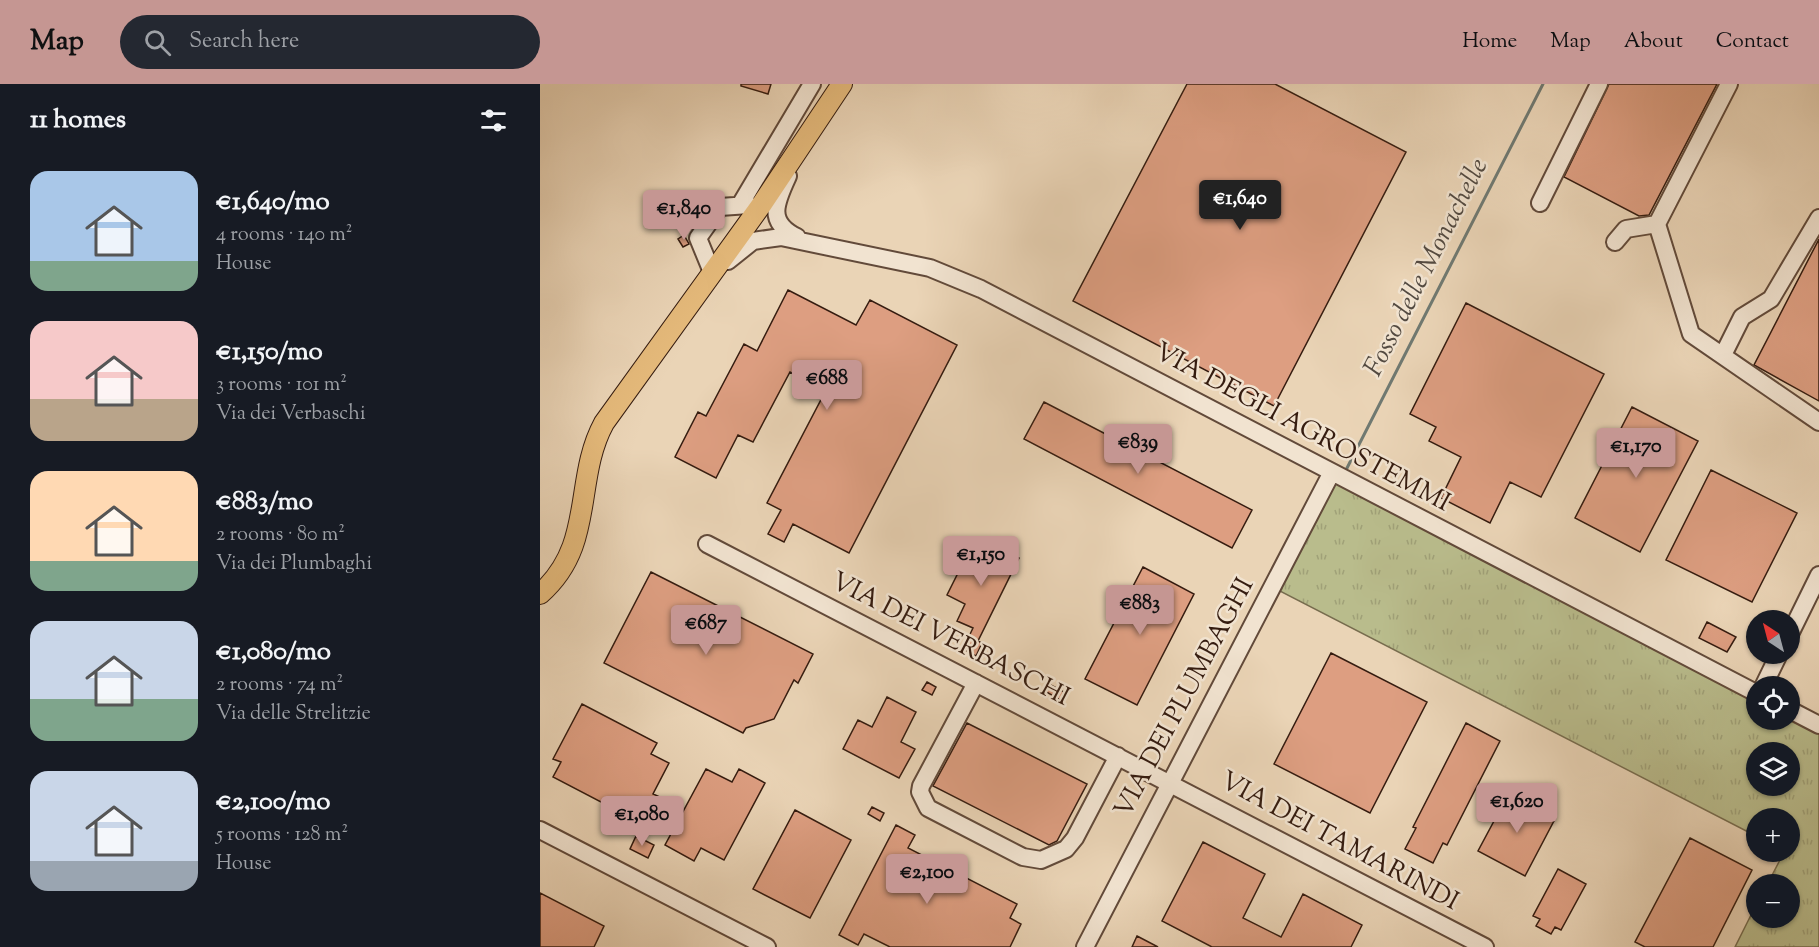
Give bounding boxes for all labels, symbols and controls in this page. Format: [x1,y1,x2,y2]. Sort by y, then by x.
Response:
search box [120,15,540,69]
text: Map [30,22,84,62]
icon: search [141,26,174,59]
text: Search here [189,26,299,58]
text: Home [1462,27,1517,57]
text: Map [1550,27,1591,57]
text: About [1624,27,1683,57]
text: Contact [1716,27,1789,57]
text: 11 homes [30,102,126,139]
icon: filters [477,104,510,137]
water label: Fosso delle Monachelle [1355,152,1499,384]
pin: €1,640 [1191,180,1289,231]
text: €1,640/mo [216,184,330,221]
text: €1,640 [1213,185,1267,214]
pin: €1,840 [635,190,733,241]
icon: home [78,195,150,267]
text: €1,840 [657,195,711,224]
text: 4 rooms · 140 m² [216,221,353,250]
text: House [216,250,271,279]
text: €1,150/mo [216,334,323,371]
street label: VIA DEGLI AGROSTEMMI [1147,334,1457,522]
icon: home [78,345,150,417]
pin: €688 [791,360,863,411]
text: €688 [806,365,848,394]
text: 3 rooms · 101 m² [216,371,347,400]
text: Via dei Verbaschi [216,400,366,429]
pin: €839 [1102,424,1174,475]
pin: €1,170 [1587,428,1685,479]
text: €839 [1118,429,1158,458]
text: €1,170 [1610,433,1662,462]
text: €883/mo [216,484,313,521]
icon: home [78,495,150,567]
text: 2 rooms · 80 m² [216,521,345,550]
pin: €1,150 [932,536,1030,587]
text: €1,150 [957,541,1005,570]
text: Via dei Plumbaghi [216,550,372,579]
street label: VIA DEI VERBASCHI [824,564,1076,717]
street label: VIA DEI PLUMBAGHI [1106,571,1264,825]
pin: €883 [1104,585,1176,636]
text: €883 [1120,590,1160,619]
pin: €687 [670,605,742,656]
text: €687 [685,610,727,639]
north arrow [1746,610,1800,664]
map controls [1746,610,1800,928]
text: €1,080/mo [216,634,331,671]
icon: home [78,645,150,717]
text: 2 rooms · 74 m² [216,671,343,700]
button: locate [1746,676,1800,730]
text: Via delle Strelitzie [216,700,371,729]
button: layers [1746,742,1800,796]
street label: VIA DEI TAMARINDI [1213,763,1465,921]
pin: €1,620 [1468,783,1566,834]
text: €2,100/mo [216,784,330,821]
text: €1,620 [1490,788,1544,817]
icon: home [78,795,150,867]
pin: €1,080 [593,796,691,847]
text: €1,080 [615,801,669,830]
button: + [1746,808,1800,862]
text: 5 rooms · 128 m² [216,821,348,850]
text: House [216,850,271,879]
pin: €2,100 [878,854,976,905]
text: €2,100 [900,859,954,888]
button: − [1746,874,1800,928]

